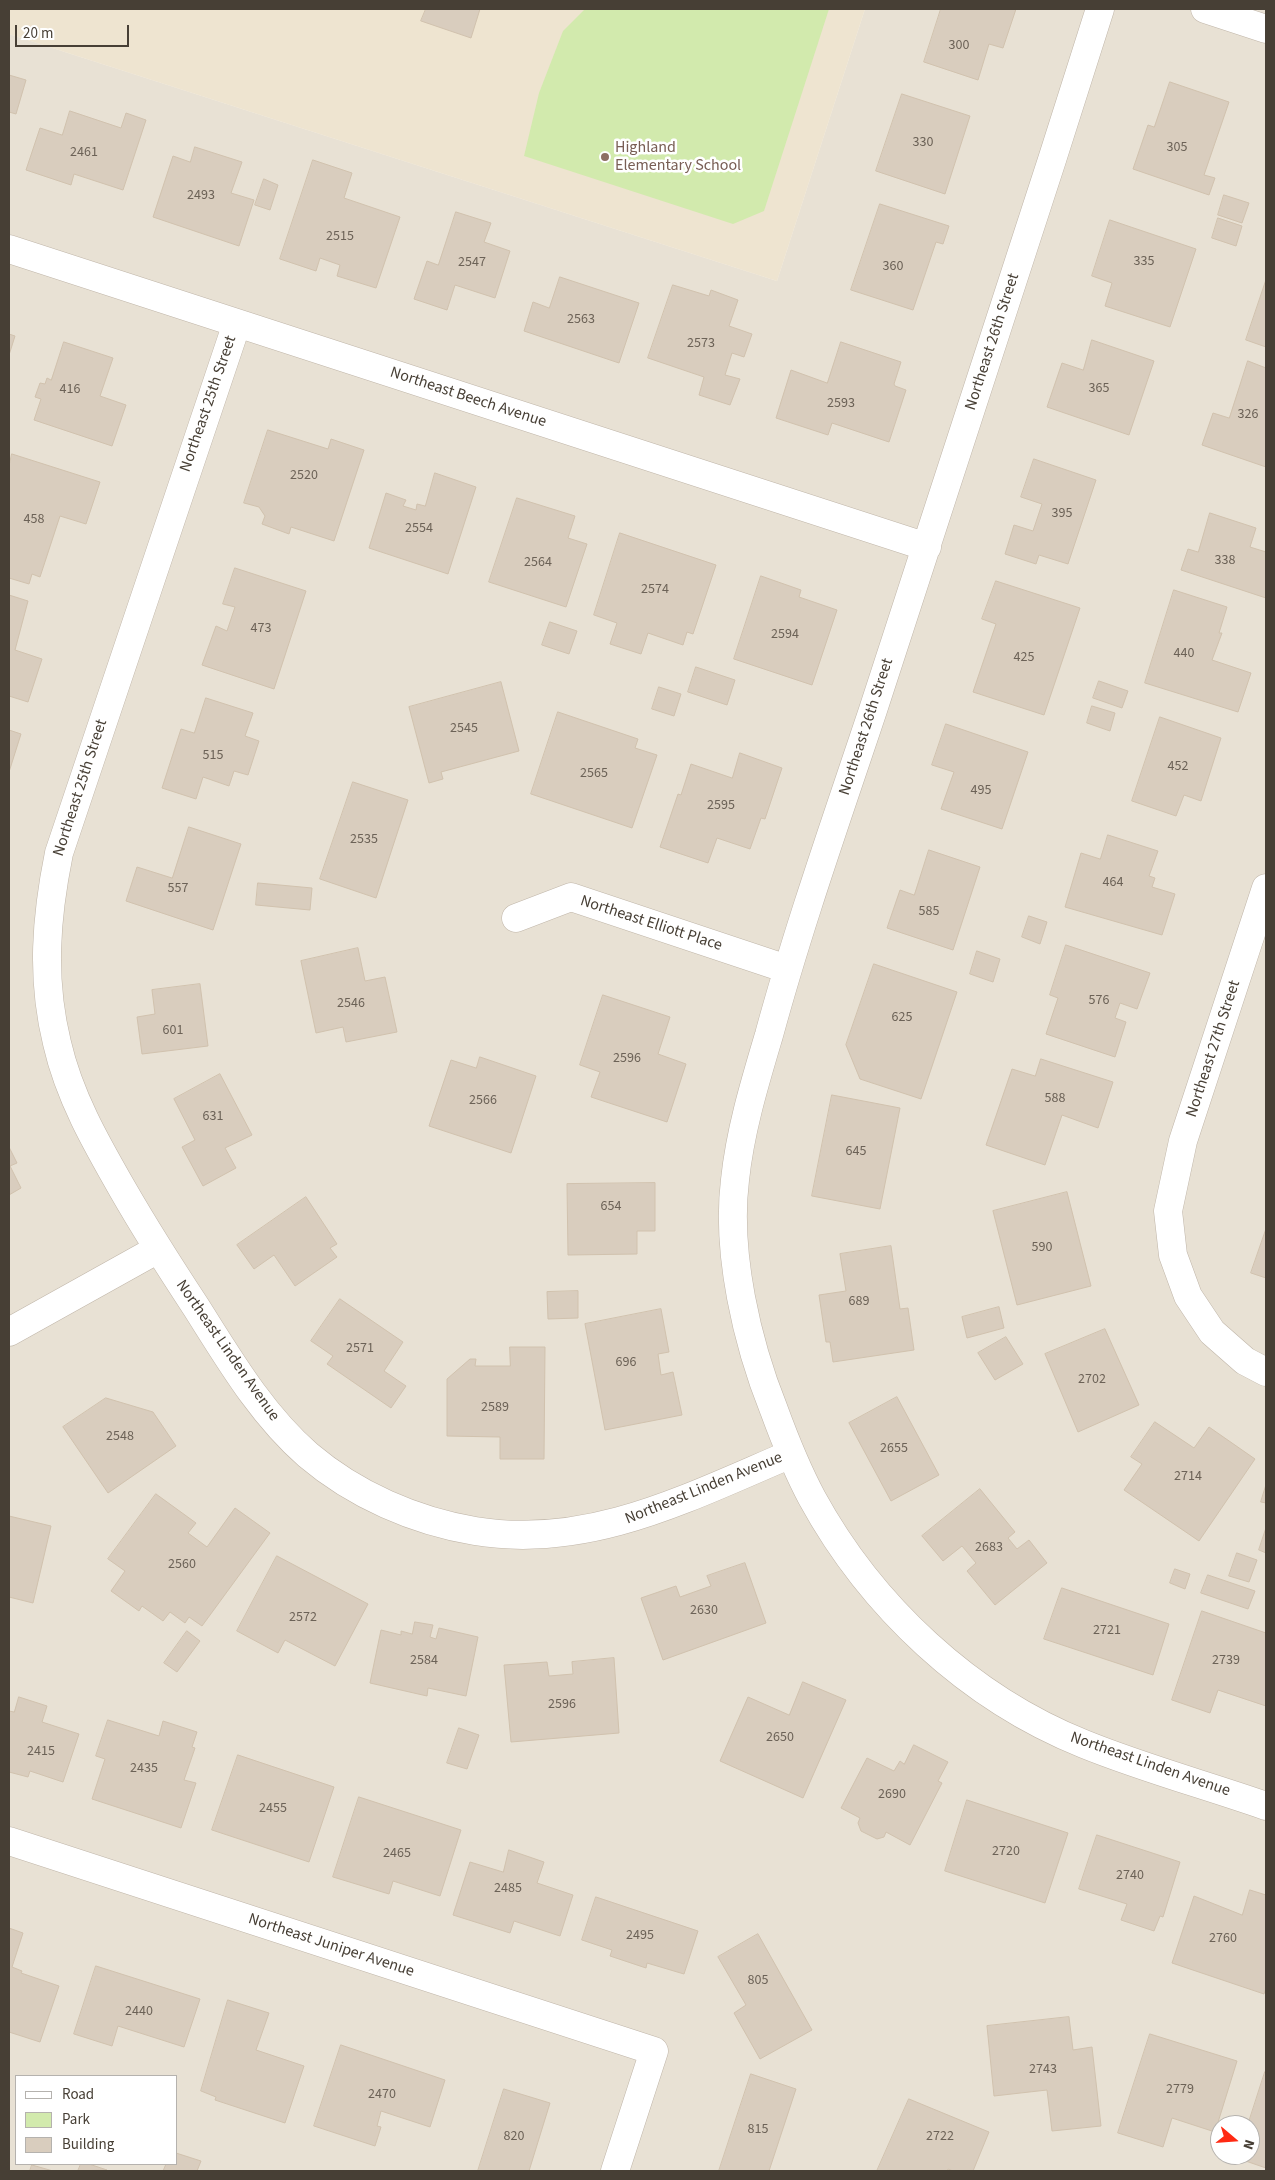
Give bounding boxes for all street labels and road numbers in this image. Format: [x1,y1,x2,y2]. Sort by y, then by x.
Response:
street label: Northeast 26th Street [962,271,1024,413]
street label: Northeast 25th Street [177,333,241,475]
street label: Northeast Beech Avenue [387,364,549,432]
street label: Northeast 26th Street [836,656,898,798]
street label: Northeast 25th Street [50,717,112,859]
street label: Northeast Elliott Place [578,892,724,956]
street label: Northeast 27th Street [1183,978,1245,1120]
street label: Northeast Linden Avenue [171,1277,283,1425]
street label: Northeast Linden Avenue [623,1449,785,1529]
street label: Northeast Linden Avenue [1067,1729,1233,1801]
street label: Northeast Juniper Avenue [246,1910,416,1982]

